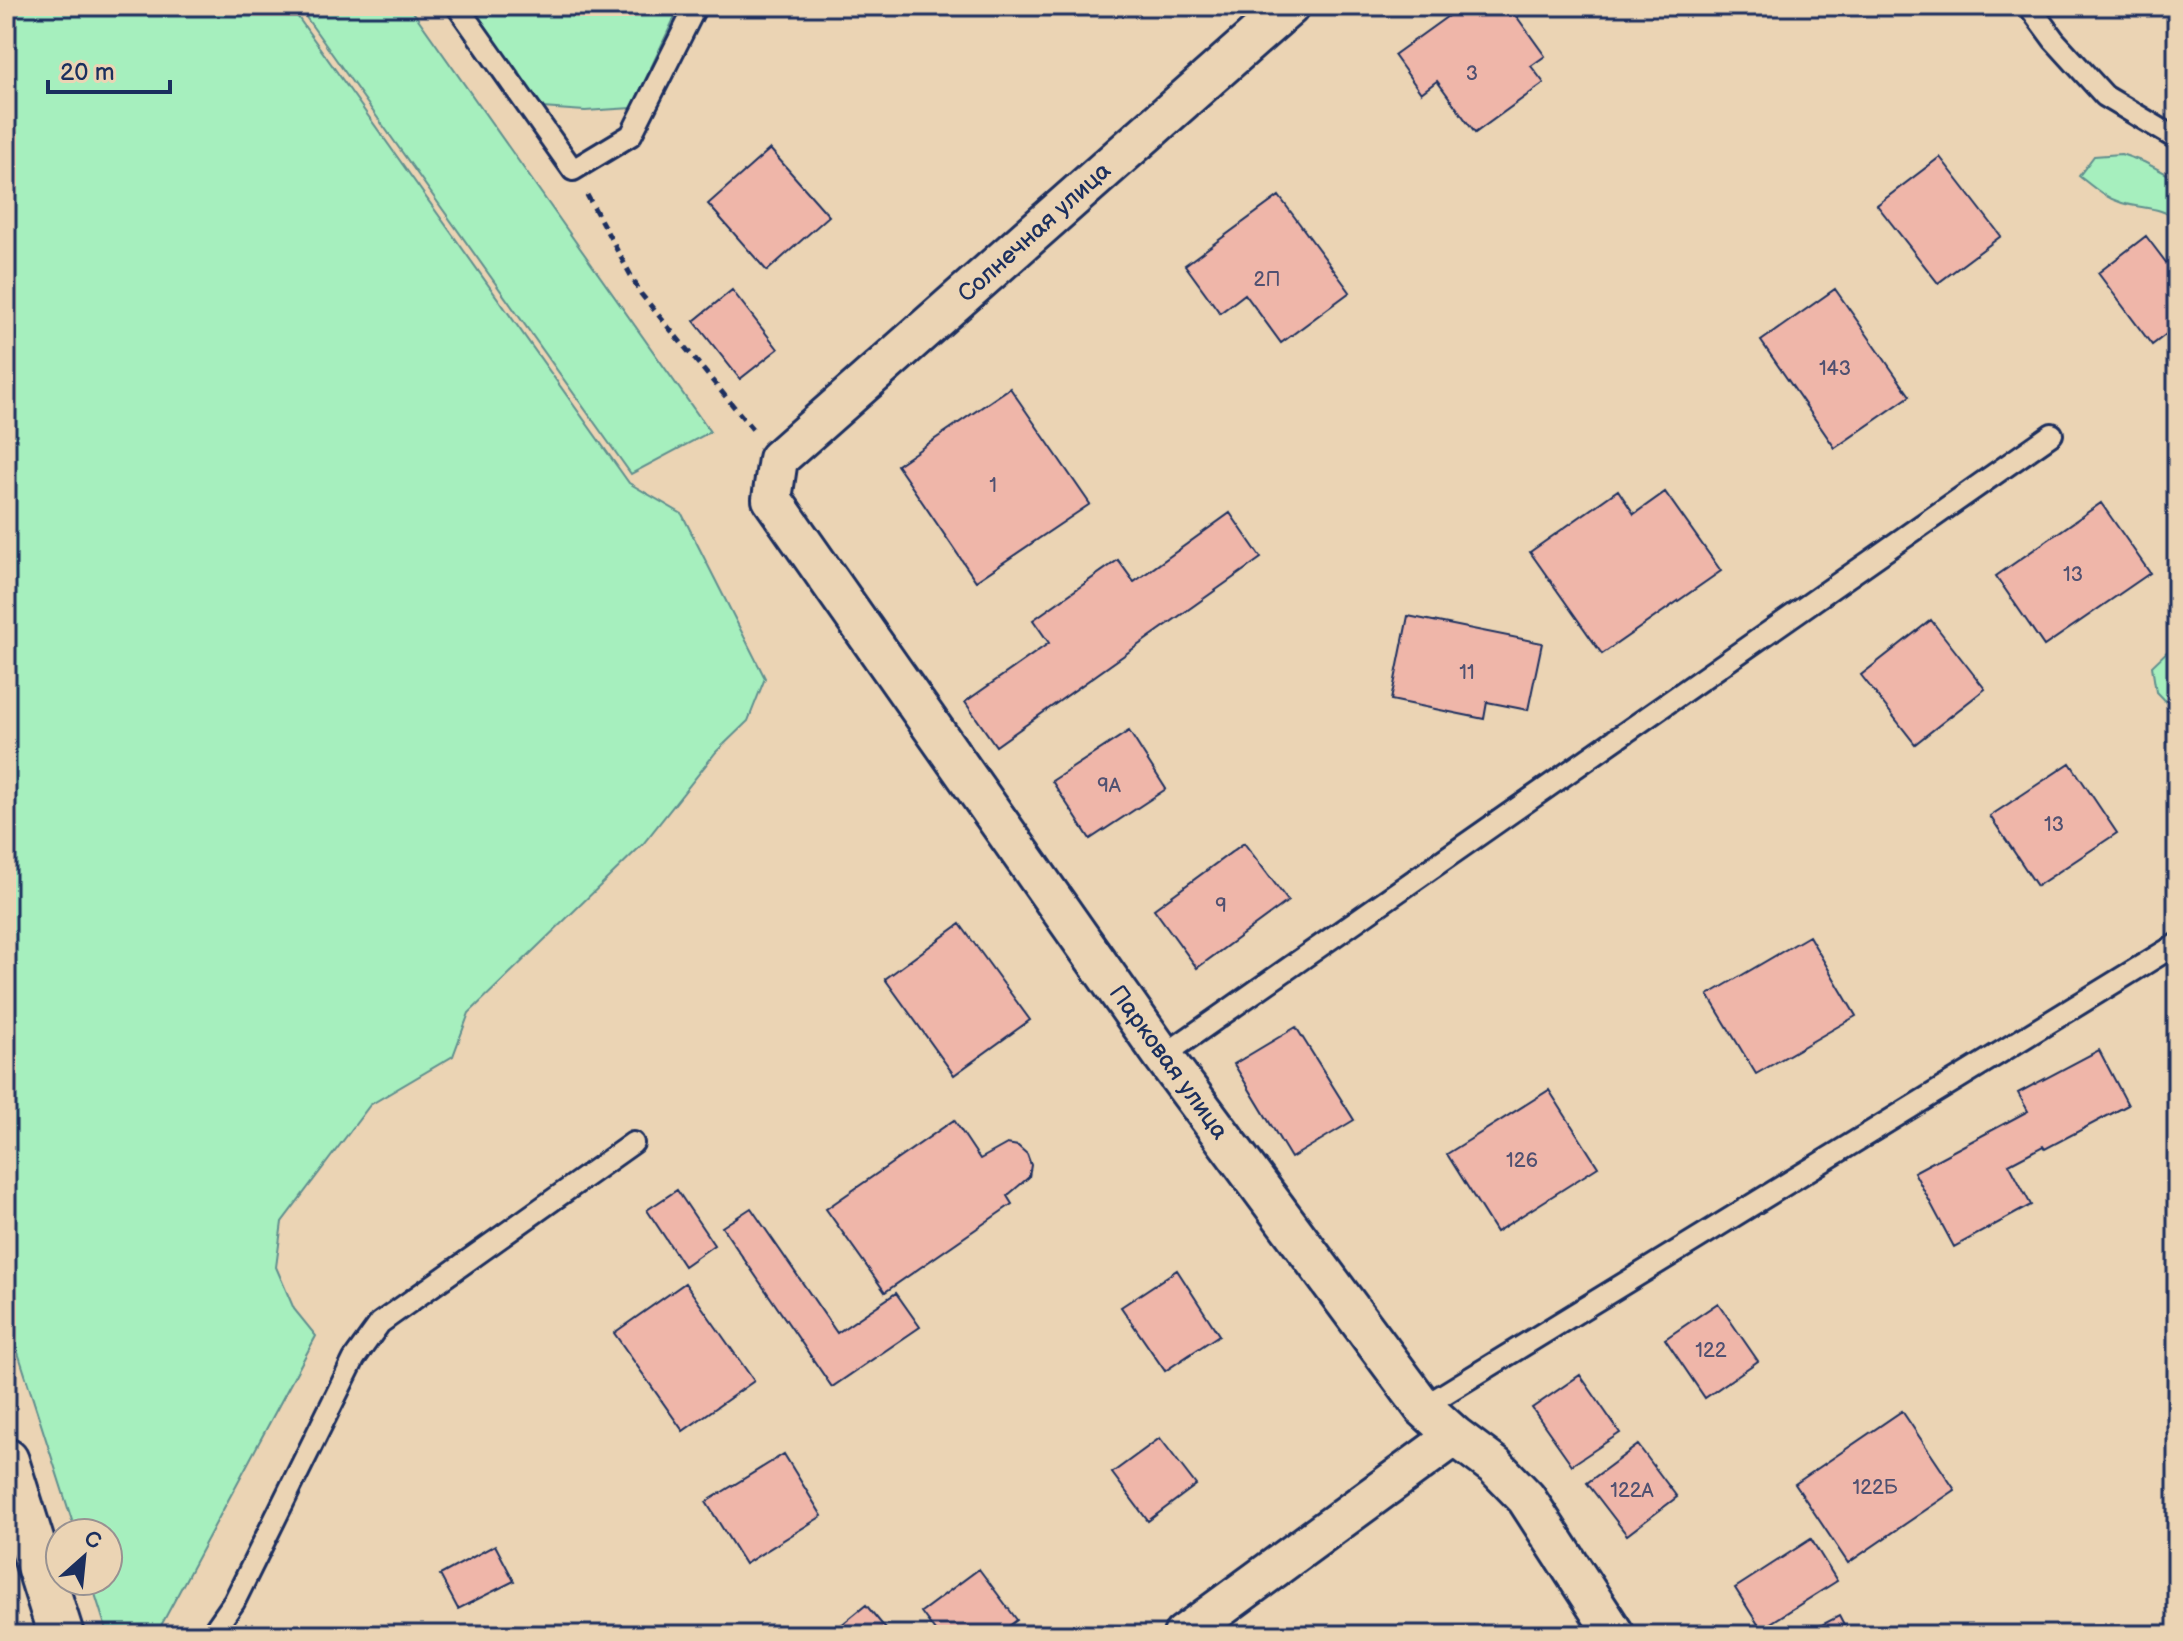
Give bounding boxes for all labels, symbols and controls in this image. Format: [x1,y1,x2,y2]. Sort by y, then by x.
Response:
scale bar [48,44,170,94]
text: 20 m [60,58,115,87]
house number: 3 [1466,62,1478,86]
street label: Солнечная улица [952,156,1117,309]
house number: 2П [1254,268,1280,292]
house number: 143 [1819,357,1851,381]
house number: 1 [989,474,997,498]
house number: 13 [2063,563,2083,587]
house number: 11 [1459,661,1475,685]
house number: 9А [1097,774,1122,798]
house number: 13 [2044,813,2064,837]
house number: 9 [1215,894,1227,918]
street label: Парковая улица [1103,980,1234,1145]
house number: 126 [1506,1149,1538,1173]
house number: 122 [1695,1339,1727,1363]
house number: 122Б [1852,1476,1898,1500]
house number: 122А [1610,1479,1655,1503]
north arrow [44,1517,124,1597]
text: С [79,1525,105,1556]

